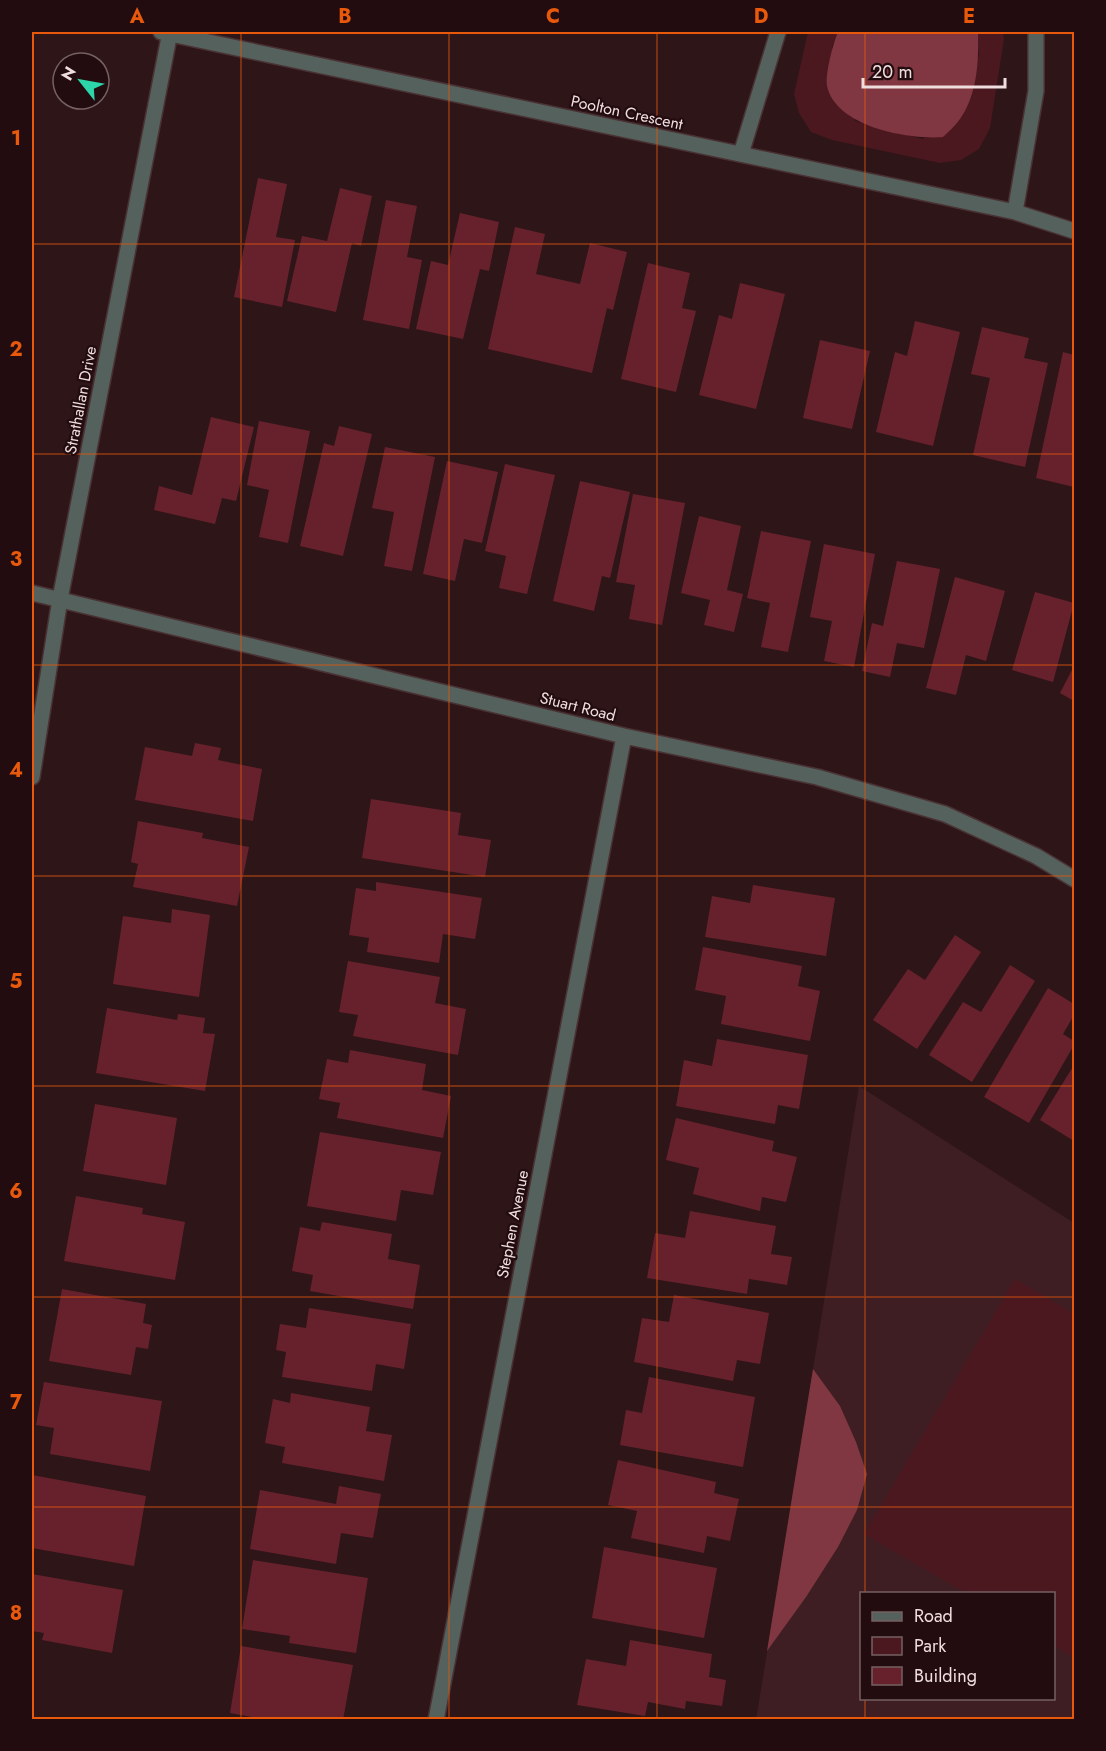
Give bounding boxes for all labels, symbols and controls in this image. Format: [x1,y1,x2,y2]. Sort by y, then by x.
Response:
text: A [129,2,145,31]
text: B [338,2,352,31]
text: C [546,2,560,31]
text: D [754,2,768,31]
text: E [963,2,975,31]
north arrow [51,51,111,111]
scale bar [863,51,1006,89]
text: 20 m [872,59,912,85]
text: N [55,62,82,85]
street label: Poolton Crescent [569,89,685,136]
text: 1 [11,124,21,153]
text: 2 [9,335,23,364]
street label: Strathallan Drive [59,344,102,456]
text: 3 [10,545,22,574]
street label: Stuart Road [538,686,618,727]
text: 4 [9,756,23,785]
text: 5 [10,967,23,996]
street label: Stephen Avenue [491,1168,534,1280]
text: 6 [9,1177,23,1206]
text: 7 [10,1388,23,1417]
legend [860,1592,1055,1700]
text: 8 [10,1599,22,1628]
text: Road [914,1603,953,1629]
text: Park [914,1633,946,1659]
text: Building [914,1663,977,1689]

